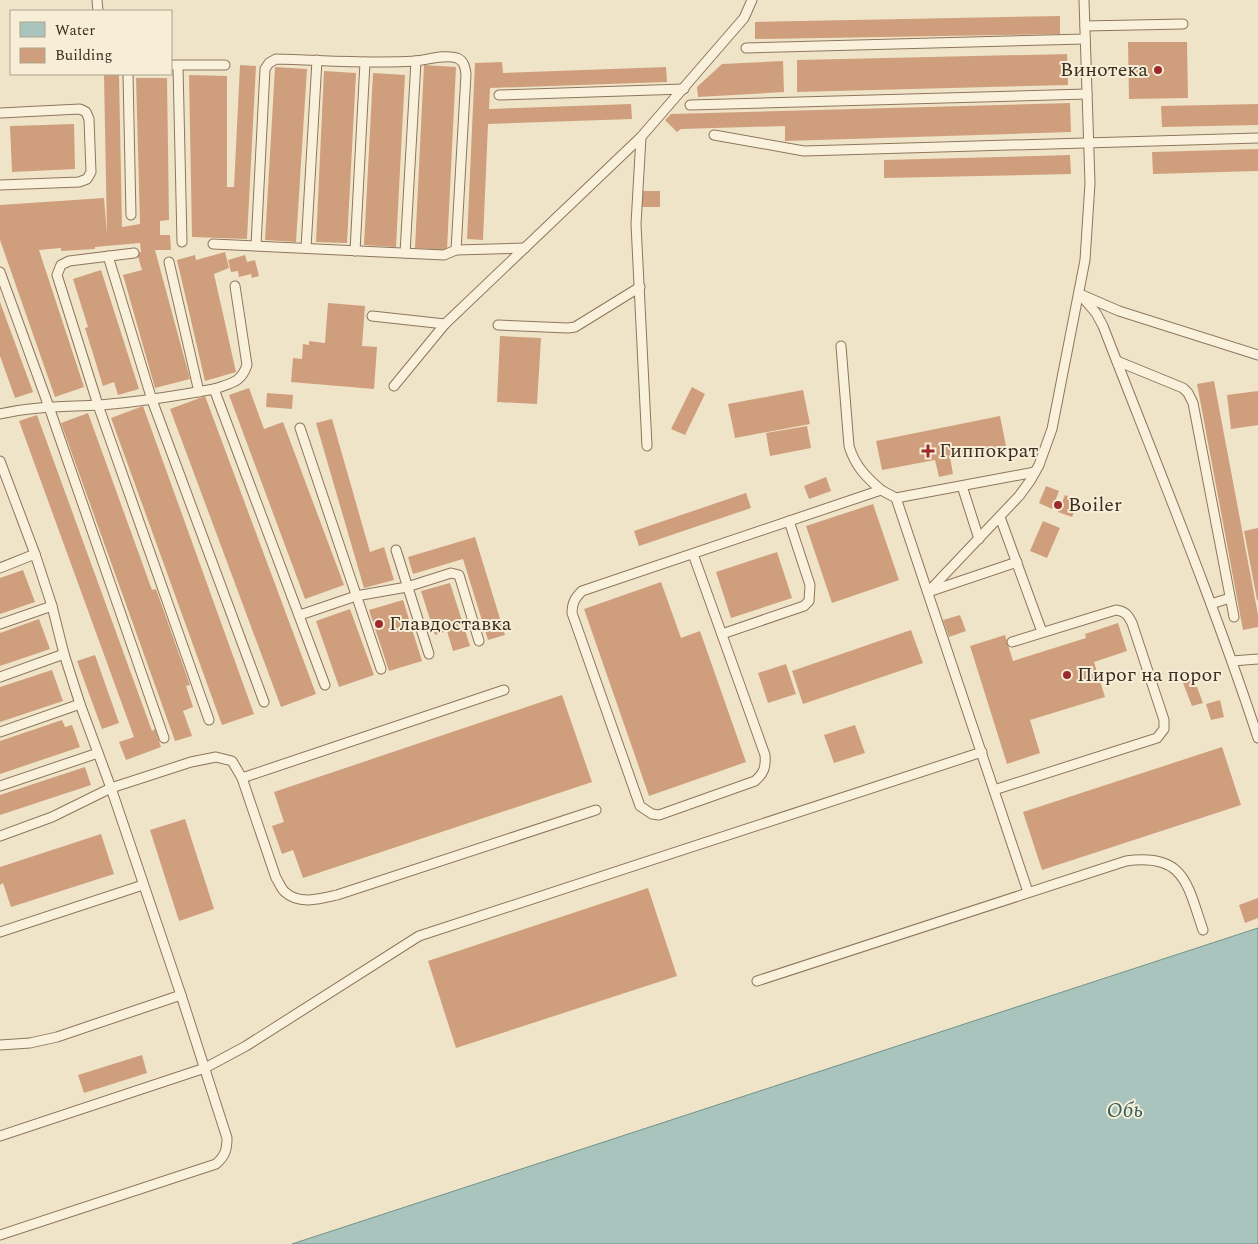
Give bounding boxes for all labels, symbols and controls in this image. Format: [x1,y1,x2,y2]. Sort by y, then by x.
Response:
legend [10,10,172,75]
text: Water [55,19,95,42]
text: Building [55,44,112,67]
place label: Винотека [1060,55,1148,85]
marker: Винотека [1152,64,1164,76]
place label: Гиппократ [939,436,1039,466]
marker: Гиппократ [921,444,935,458]
place label: Boiler [1068,490,1122,520]
marker: Boiler [1052,499,1064,511]
place label: Главдоставка [389,609,512,639]
marker: Главдоставка [373,618,385,630]
place label: Пирог на порог [1077,660,1221,690]
marker: Пирог на порог [1061,669,1073,681]
water label: Обь [1107,1095,1143,1127]

